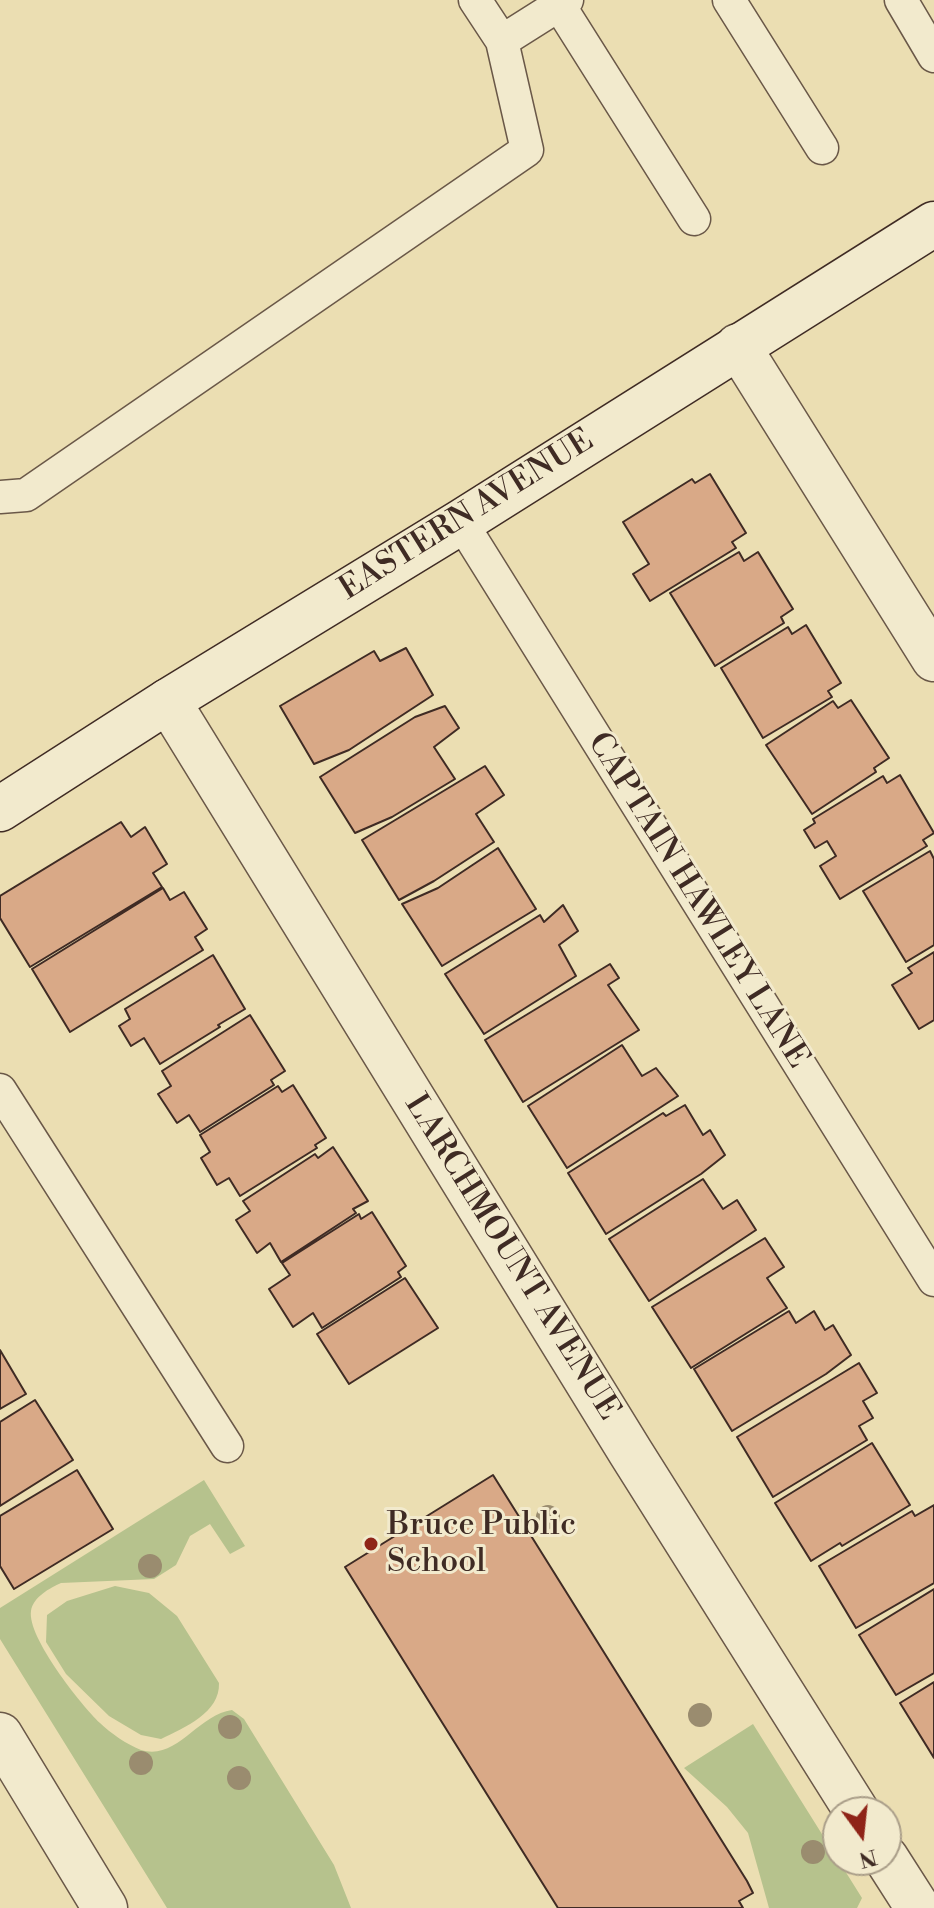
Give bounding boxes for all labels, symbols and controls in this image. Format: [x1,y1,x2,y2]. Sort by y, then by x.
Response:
street label: EASTERN AVENUE [333,422,601,610]
street label: CAPTAIN HAWLEY LANE [578,726,816,1076]
street label: LARCHMOUNT AVENUE [395,1088,627,1428]
place label: Bruce Public School [387,1507,576,1582]
marker: Bruce Public School [362,1535,380,1553]
north arrow [822,1796,902,1876]
text: N [856,1842,880,1873]

